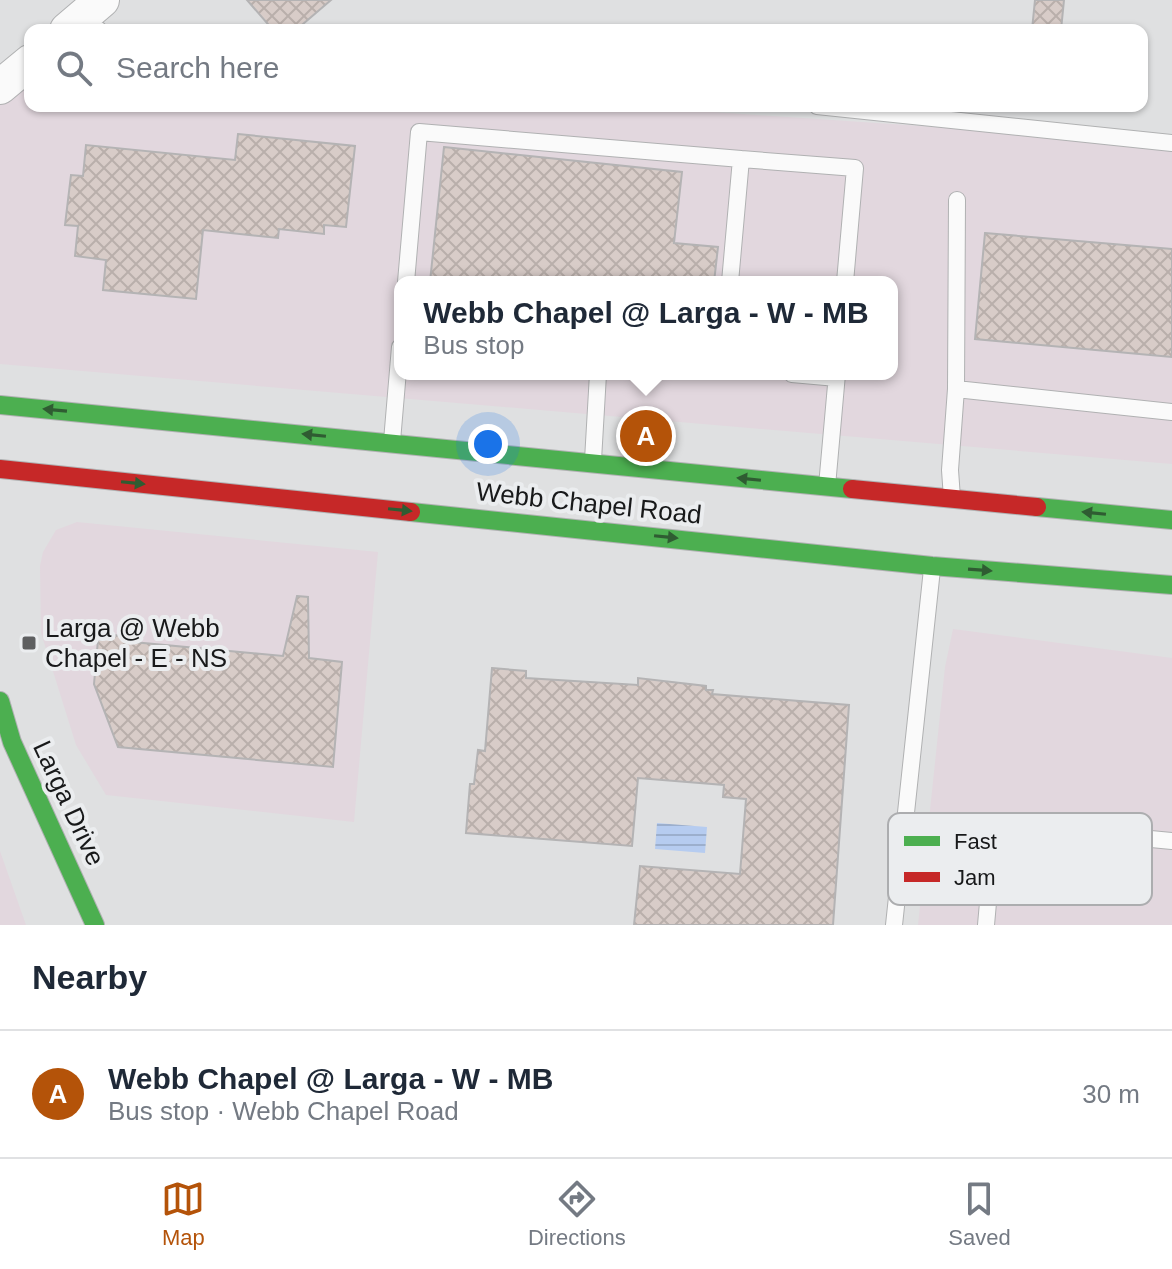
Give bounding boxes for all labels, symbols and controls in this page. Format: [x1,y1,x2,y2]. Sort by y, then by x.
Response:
search box [24,24,1148,112]
icon: search [52,46,96,90]
text: Search here [116,51,279,84]
popup [394,276,898,380]
text: Webb Chapel @ Larga - W - MB [423,296,869,329]
text: Bus stop [423,330,524,360]
one-way arrow [42,404,67,417]
pin: A [620,406,672,466]
your location [468,424,508,464]
one-way arrow [301,428,326,441]
one-way arrow [736,473,761,486]
one-way arrow [121,476,146,489]
street label: Webb Chapel Road [475,476,703,530]
one-way arrow [387,503,412,516]
one-way arrow [1081,506,1106,519]
one-way arrow [654,531,679,544]
one-way arrow [968,564,993,577]
place label: Larga @ Webb Chapel - E - NS [45,613,227,673]
marker: Larga @ Webb Chapel - E - NS [20,634,38,652]
street label: Larga Drive [27,736,111,870]
legend [888,813,1152,905]
text: Fast [954,829,997,854]
text: Jam [954,865,996,890]
text: Nearby [32,958,147,996]
text: Webb Chapel @ Larga - W - MB [108,1062,553,1095]
text: A [49,1079,67,1109]
text: 30 m [1082,1079,1140,1109]
text: Bus stop · Webb Chapel Road [108,1096,459,1126]
tab: Map [161,1177,205,1251]
tab: Directions [528,1177,626,1251]
tab: Saved [948,1177,1011,1251]

